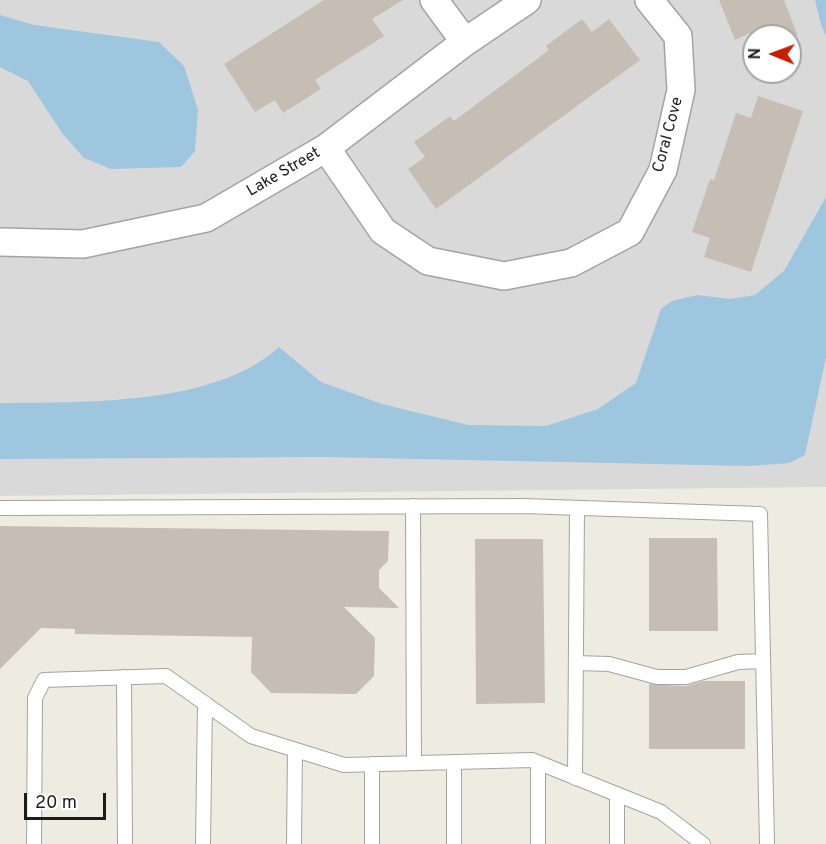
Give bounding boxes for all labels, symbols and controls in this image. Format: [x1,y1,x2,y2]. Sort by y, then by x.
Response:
north arrow [742,24,802,84]
text: N [746,48,766,60]
street label: Coral Cove [650,95,688,175]
street label: Lake Street [244,144,324,202]
scale bar [27,781,110,819]
text: 20 m [35,792,77,815]

